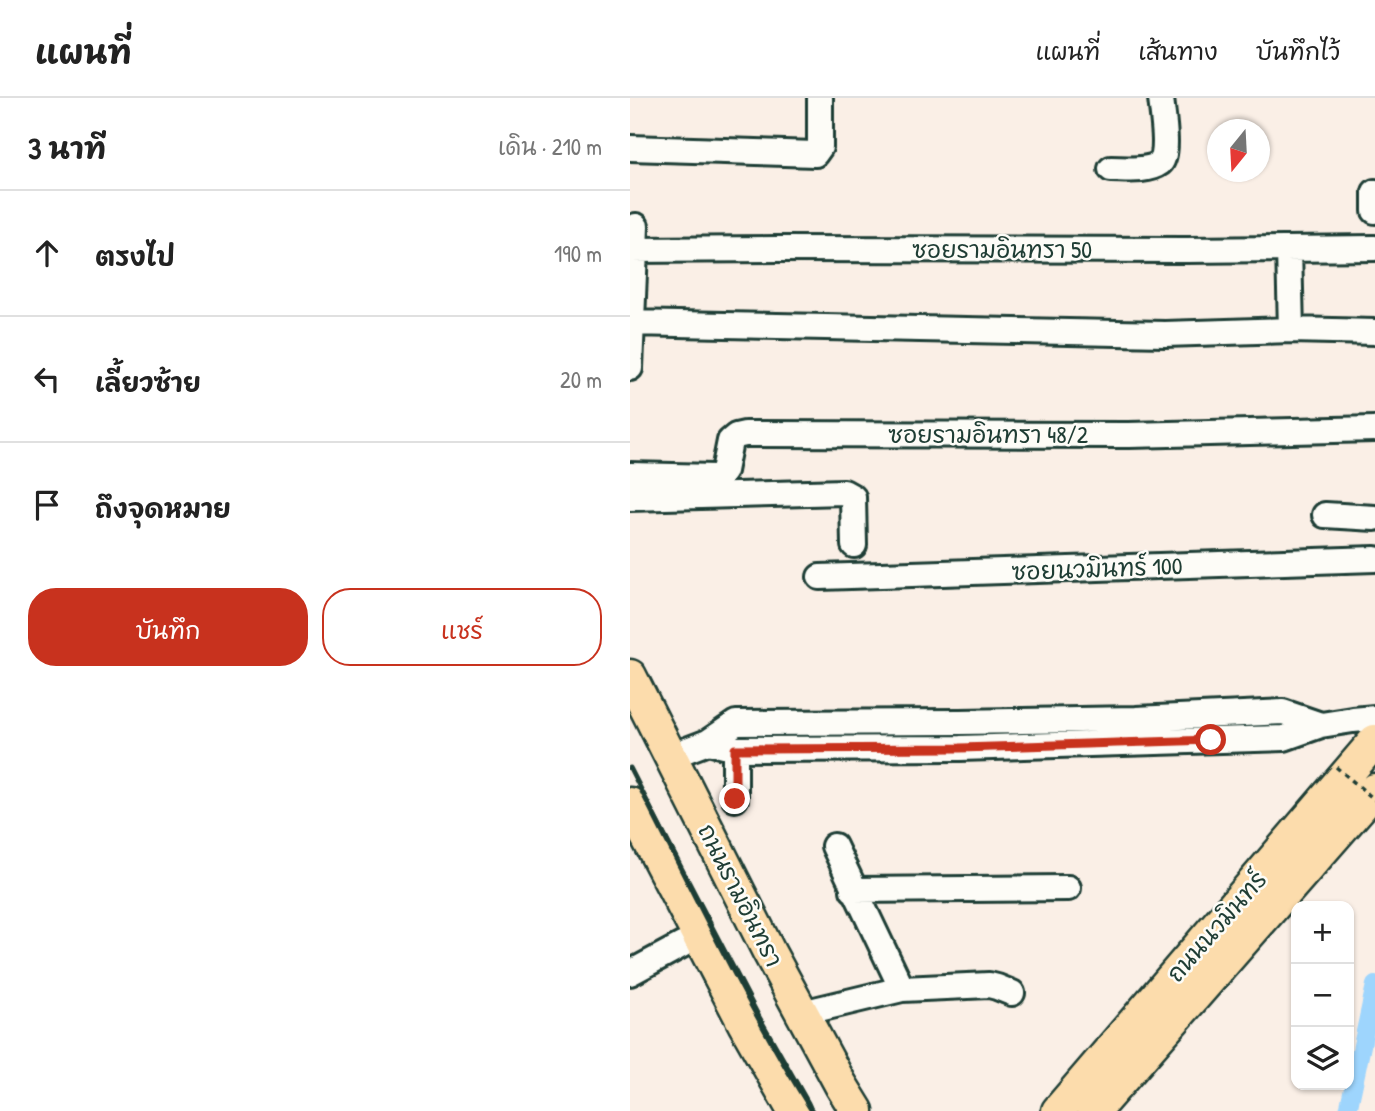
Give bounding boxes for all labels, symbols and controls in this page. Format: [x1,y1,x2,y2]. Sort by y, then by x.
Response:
text: แผนที่ [35,30,132,74]
text: แผนที่ [1035,35,1100,67]
text: เส้นทาง [1138,35,1218,67]
text: บันทึกไว้ [1256,35,1340,67]
north arrow [1207,119,1270,182]
text: 3 นาที [28,128,106,168]
text: เดิน · 210 m [498,131,602,162]
street label: ซอยรามอินทรา 50 [912,233,1092,265]
icon: ahead [28,234,66,272]
text: 190 m [554,238,602,269]
text: ตรงไป [95,239,175,274]
icon: left [28,360,66,398]
text: 20 m [560,364,602,395]
text: เลี้ยวซ้าย [95,365,201,400]
street label: ซอยรามอินทรา 48/2 [888,418,1088,450]
icon: arrive [28,486,66,524]
text: ถึงจุดหมาย [95,491,231,526]
street label: ซอยนวมินทร์ 100 [1011,549,1183,587]
button: บันทึก [28,588,308,666]
button: แชร์ [322,588,602,666]
route start [1195,724,1226,755]
route end [719,783,750,814]
street label: ถนนรามอินทรา [691,818,791,972]
street label: ถนนนวมินทร์ [1159,864,1273,988]
map controls [1291,901,1354,1090]
button: + [1291,901,1354,964]
button: − [1291,964,1354,1027]
button: layers [1291,1027,1354,1090]

